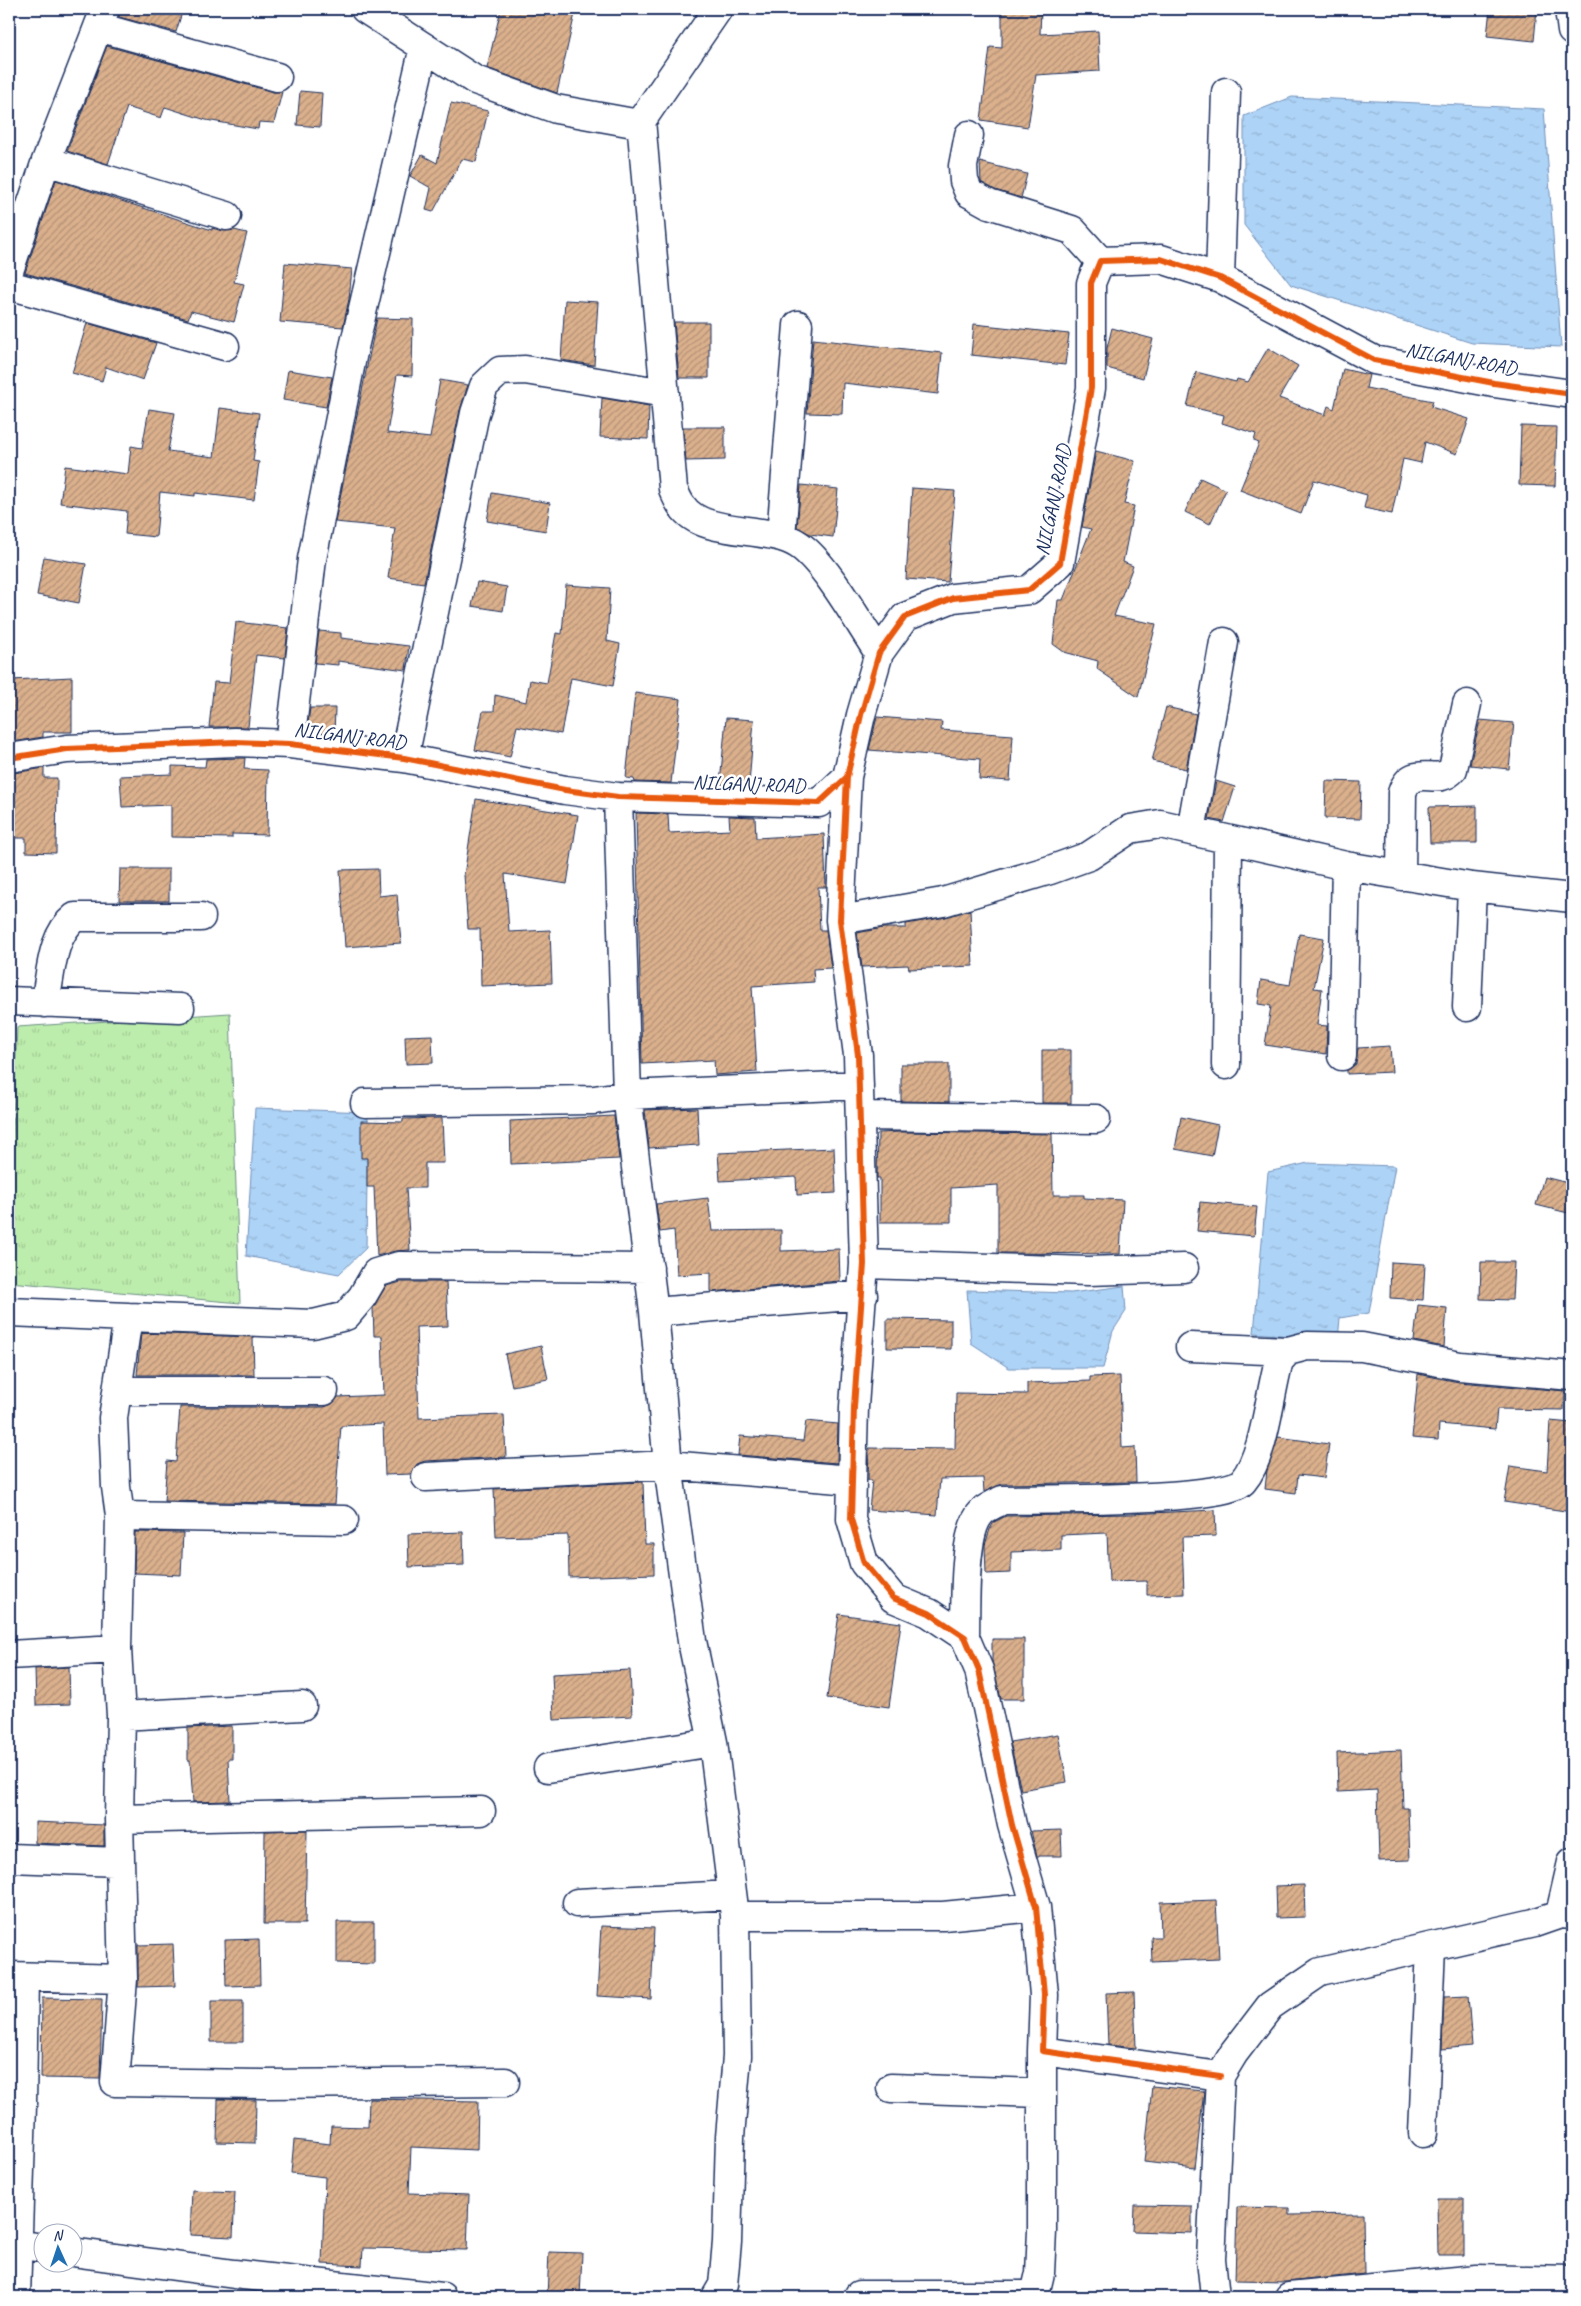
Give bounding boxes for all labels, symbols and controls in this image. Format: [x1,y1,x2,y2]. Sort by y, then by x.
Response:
street label: NILGANJ ROAD [1404,337,1520,381]
street label: NILGANJ ROAD [1029,441,1077,557]
street label: NILGANJ ROAD [293,717,409,755]
street label: NILGANJ ROAD [693,770,807,798]
north arrow [32,2224,82,2274]
text: N [53,2227,64,2244]

